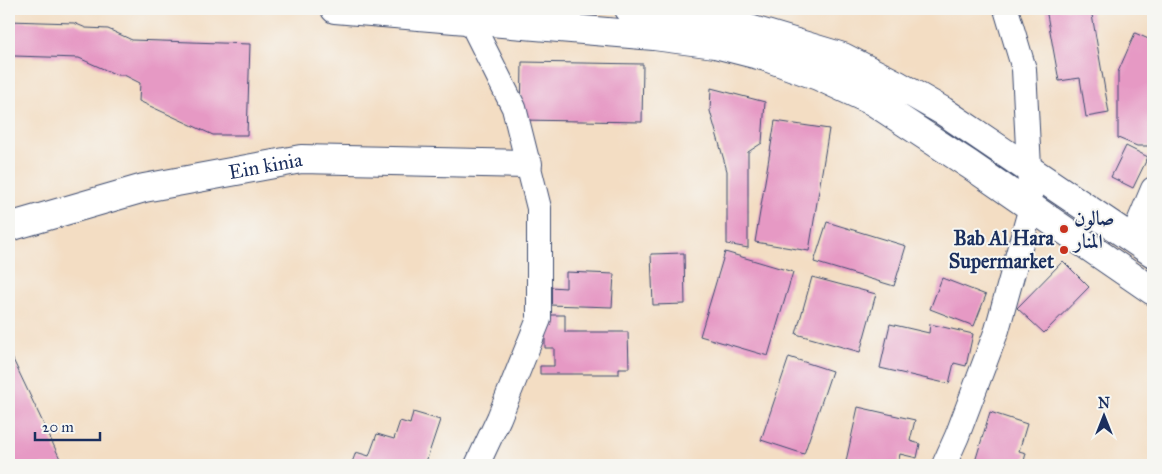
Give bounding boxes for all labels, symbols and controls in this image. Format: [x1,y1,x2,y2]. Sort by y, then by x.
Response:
street label: Ein kinia [227,147,305,184]
place label: صالون المنار [1072,206,1114,253]
marker: صالون المنار [1058,223,1070,235]
place label: Bab Al Hara Supermarket [949,226,1055,274]
marker: Bab Al Hara Supermarket [1058,244,1070,256]
north arrow [1080,392,1130,442]
text: N [1098,395,1110,412]
scale bar [35,409,100,441]
text: 20 m [42,418,74,436]

